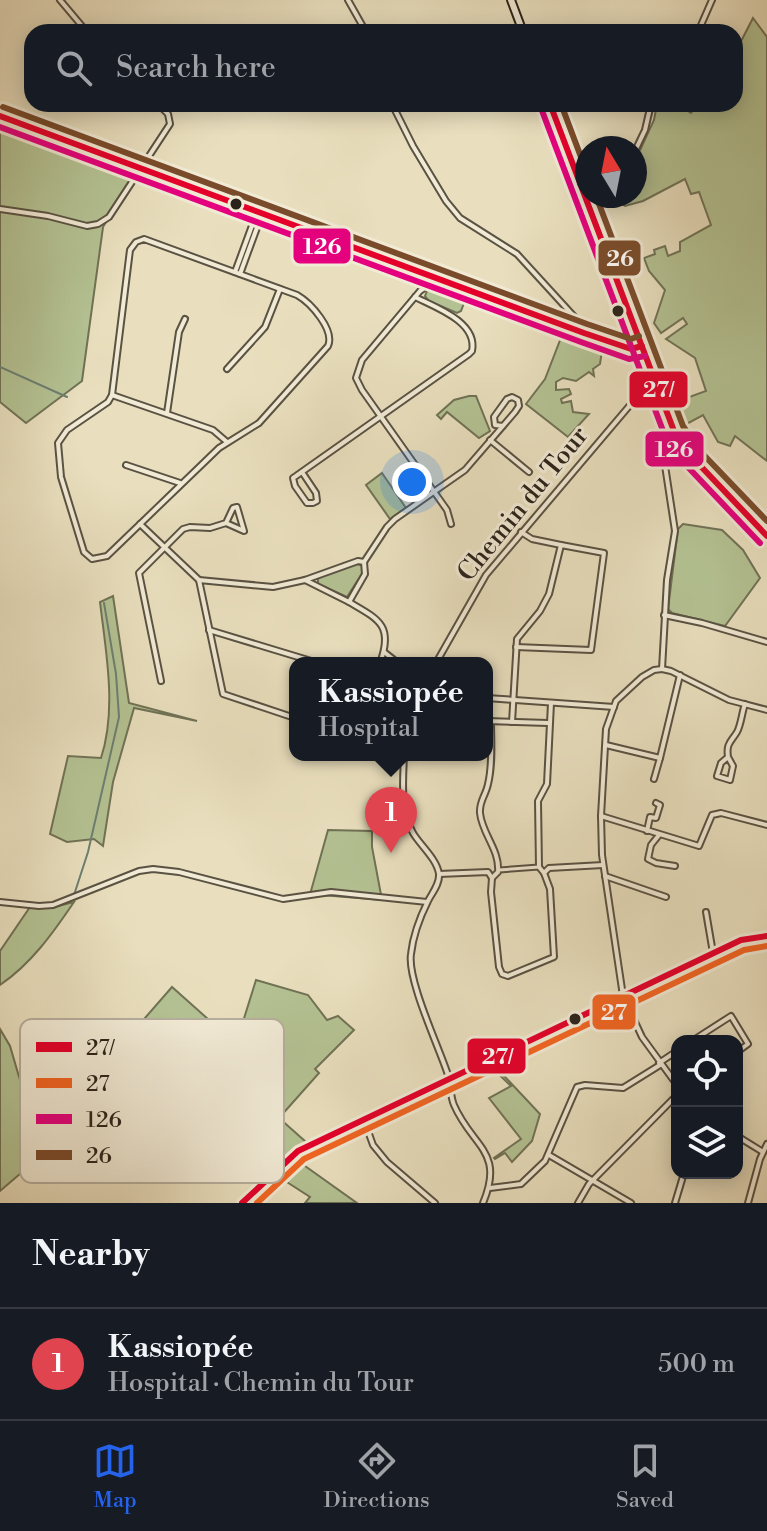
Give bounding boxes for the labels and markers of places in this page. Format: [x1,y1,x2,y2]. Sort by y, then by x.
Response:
unlabelled marker [228,196,244,212]
unlabelled marker [610,303,626,319]
pin: 1 [365,787,417,853]
unlabelled marker [567,1011,583,1027]

